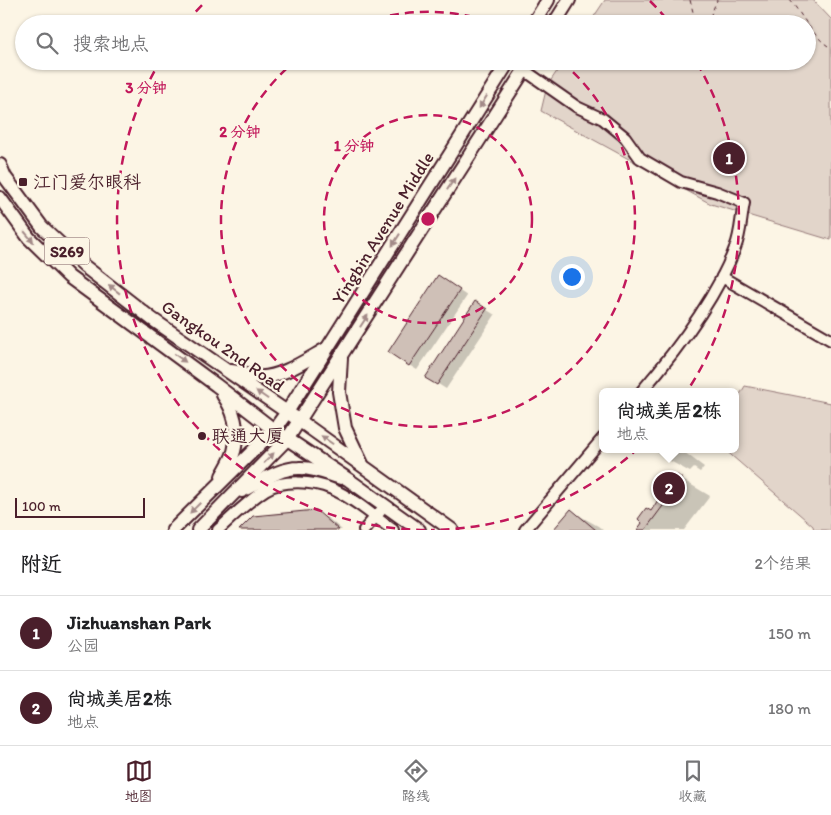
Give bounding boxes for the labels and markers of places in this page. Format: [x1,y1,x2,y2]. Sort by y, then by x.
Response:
pin: 1 [713,139,745,177]
place label: 江门爱尔眼科 [33,171,141,193]
marker: 江门爱尔眼科 [17,176,29,188]
centre of rings [419,210,437,228]
place label: 联通大厦 [212,425,284,447]
marker: 联通大厦 [196,430,208,442]
pin: 2 [653,469,685,507]

